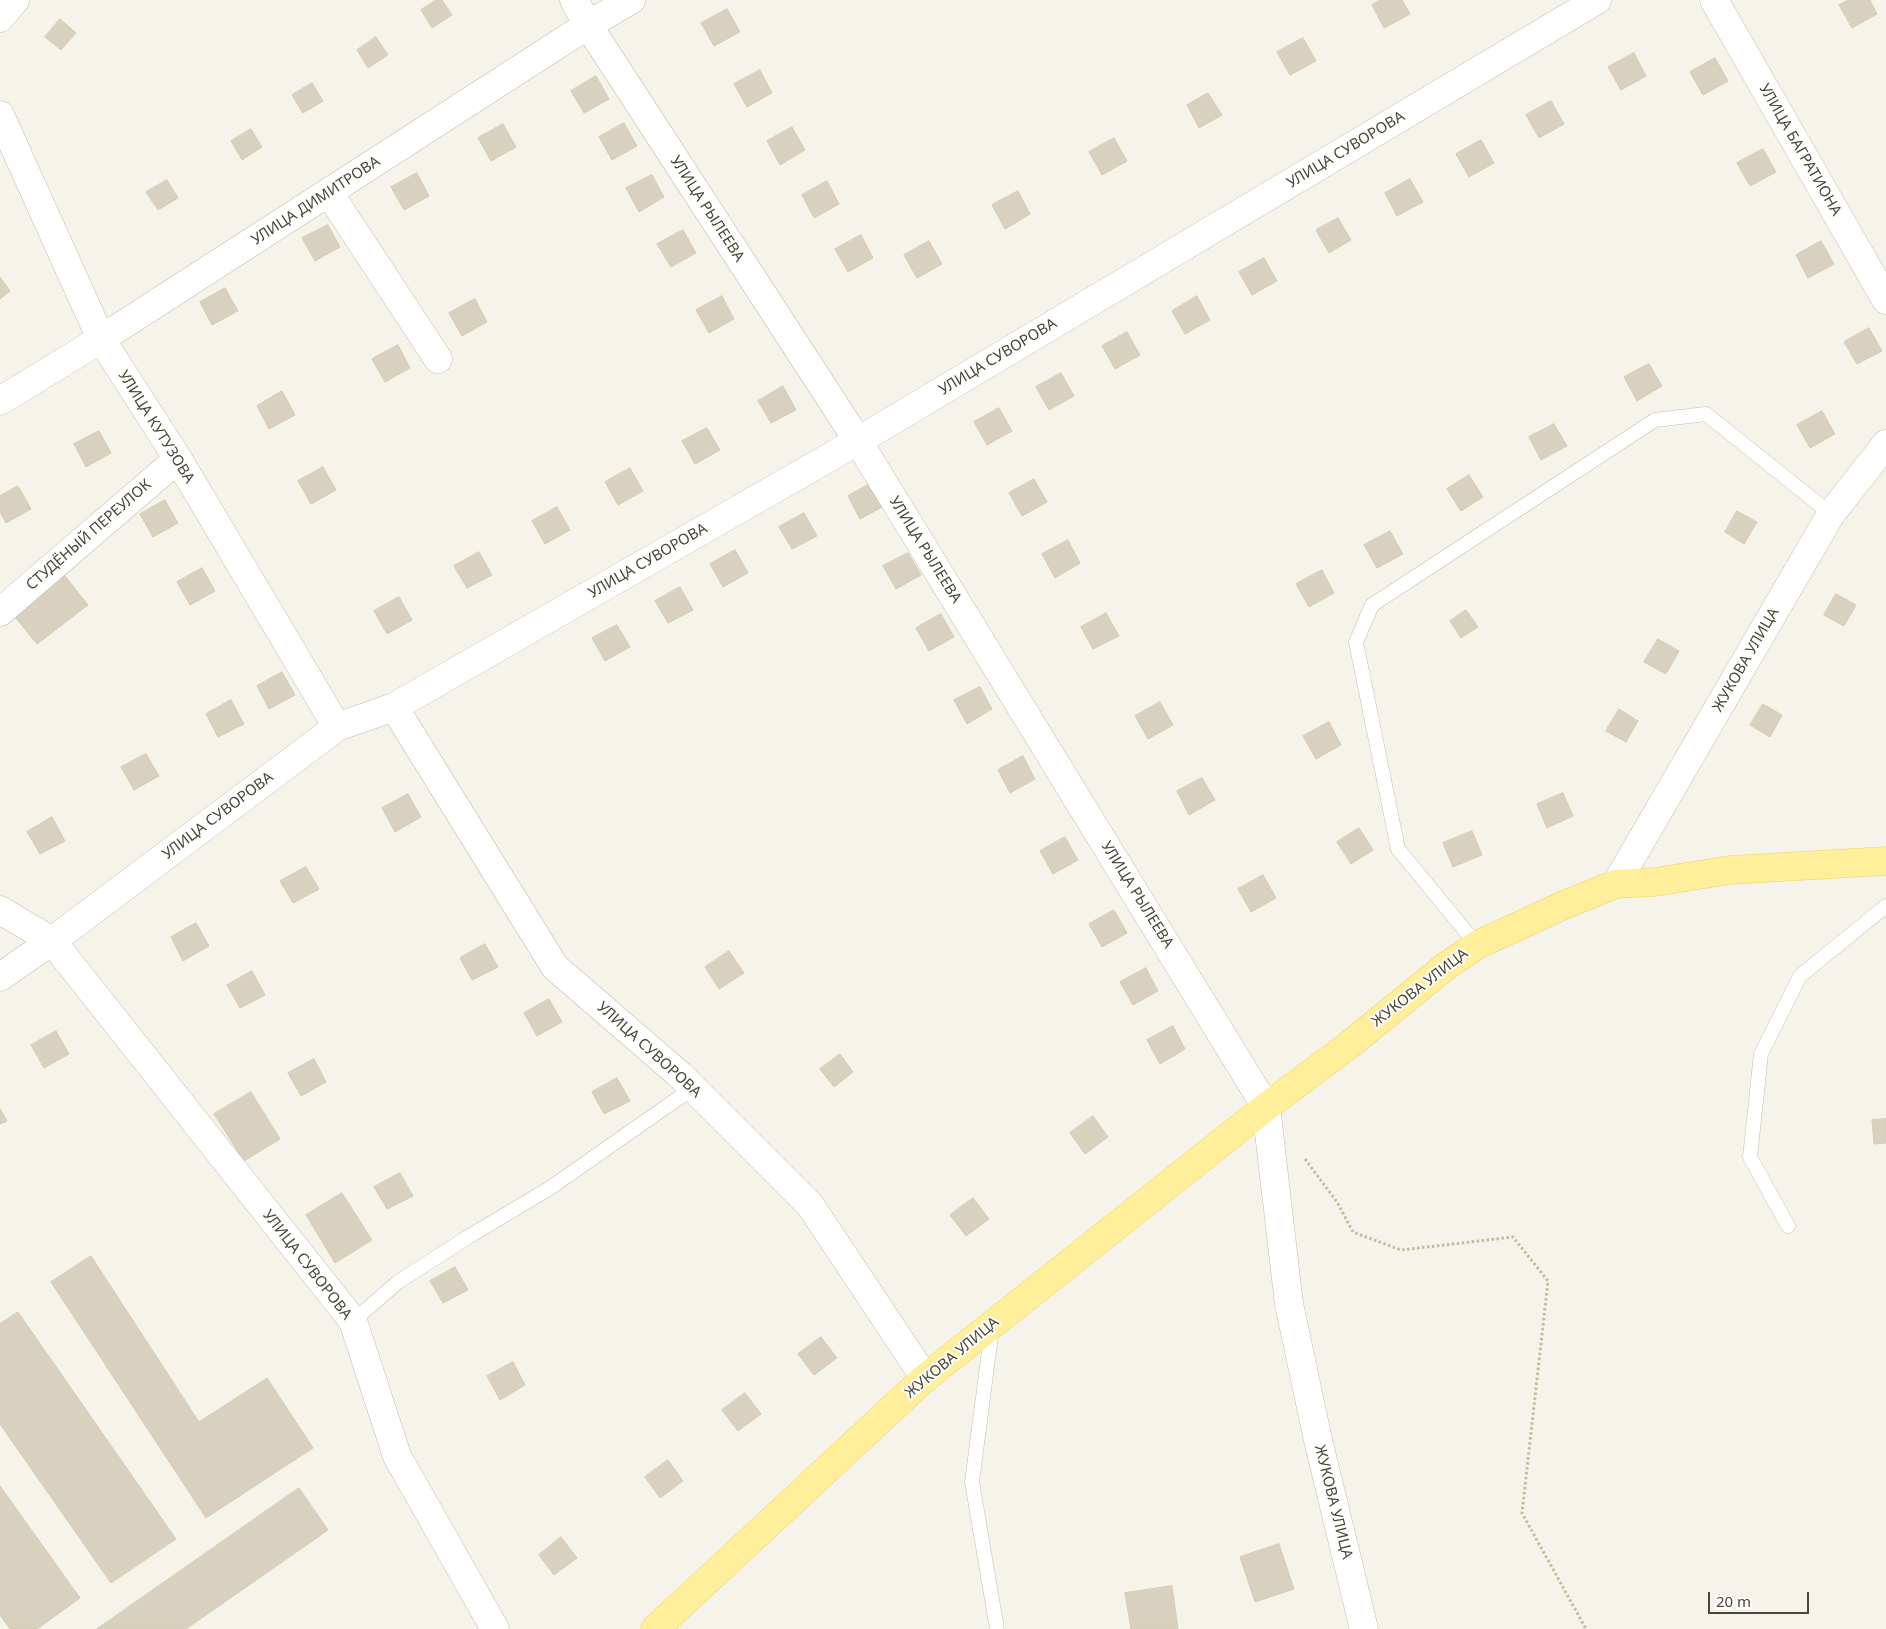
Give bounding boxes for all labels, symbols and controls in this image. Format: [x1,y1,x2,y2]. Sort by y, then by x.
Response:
street label: УЛИЦА БАГРАТИОНА [1755,81,1845,219]
street label: УЛИЦА СУВОРОВА [1284,108,1408,192]
street label: УЛИЦА ДИМИТРОВА [248,153,384,249]
street label: УЛИЦА РЫЛЕЕВА [666,153,748,265]
street label: УЛИЦА СУВОРОВА [936,315,1060,399]
street label: УЛИЦА КУТУЗОВА [114,367,198,487]
street label: СТУДЁНЫЙ ПЕРЕУЛОК [23,476,155,594]
street label: УЛИЦА РЫЛЕЕВА [885,493,965,607]
street label: УЛИЦА СУВОРОВА [585,520,711,602]
street label: ЖУКОВА УЛИЦА [1709,605,1783,715]
street label: УЛИЦА СУВОРОВА [159,768,277,864]
street label: УЛИЦА РЫЛЕЕВА [1097,838,1177,952]
street label: ЖУКОВА УЛИЦА [1368,945,1472,1031]
street label: УЛИЦА СУВОРОВА [593,998,705,1102]
street label: УЛИЦА СУВОРОВА [259,1207,355,1323]
street label: ЖУКОВА УЛИЦА [901,1314,1003,1402]
street label: ЖУКОВА УЛИЦА [1310,1443,1356,1561]
scale bar [1711,1582,1812,1614]
text: 20 m [1716,1591,1751,1611]

